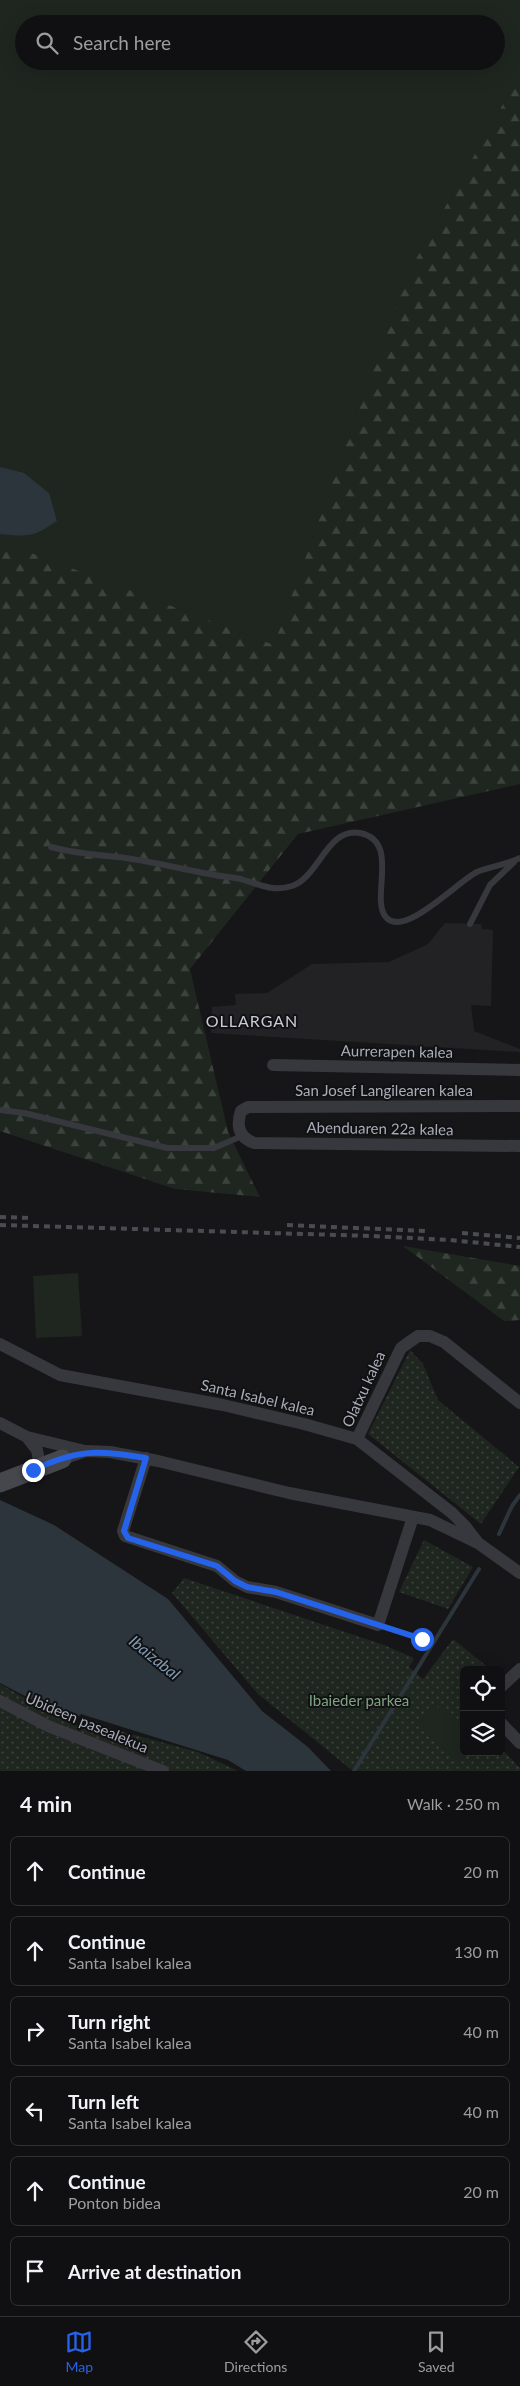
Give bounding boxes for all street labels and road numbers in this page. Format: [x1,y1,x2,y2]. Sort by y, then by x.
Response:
street label: Aurrerapen kalea [341,1041,453,1061]
street label: San Josef Langilearen kalea [295,1081,473,1099]
street label: Abenduaren 22a kalea [306,1118,454,1138]
street label: Olatxu kalea [338,1348,388,1430]
street label: Santa Isabel kalea [199,1375,317,1419]
street label: Ubideen pasealekua [23,1688,151,1756]

